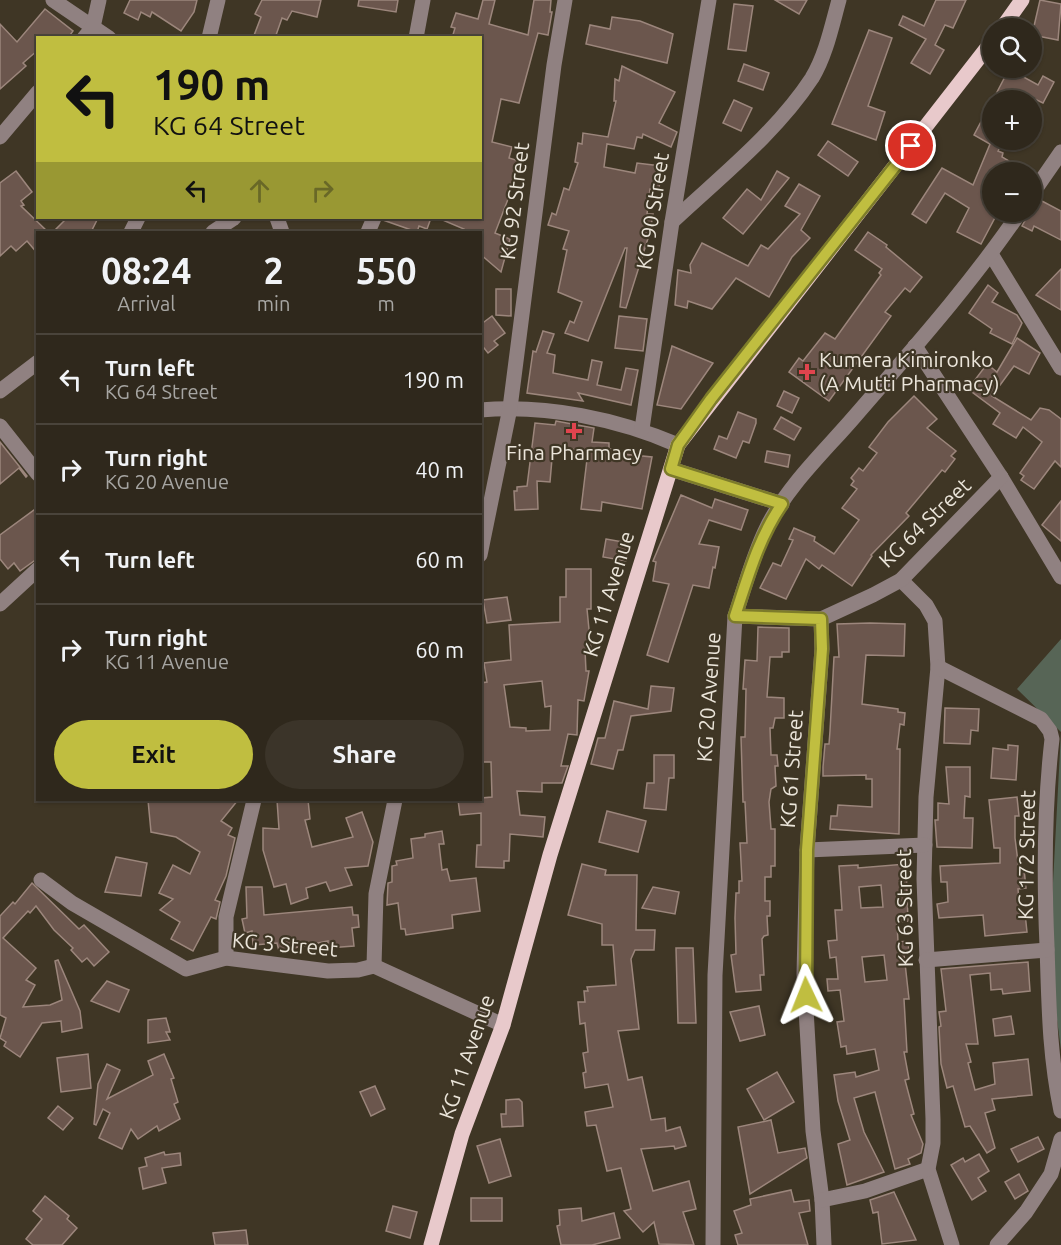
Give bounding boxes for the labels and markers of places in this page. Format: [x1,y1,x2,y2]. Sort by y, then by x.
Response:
pin [885,120,936,171]
place label: Kumera Kimironko (A Mutti Pharmacy) [819,347,1000,395]
marker: Kumera Kimironko (A Mutti Pharmacy) [800,365,814,379]
marker: Fina Pharmacy [567,424,581,438]
place label: Fina Pharmacy [506,440,642,464]

